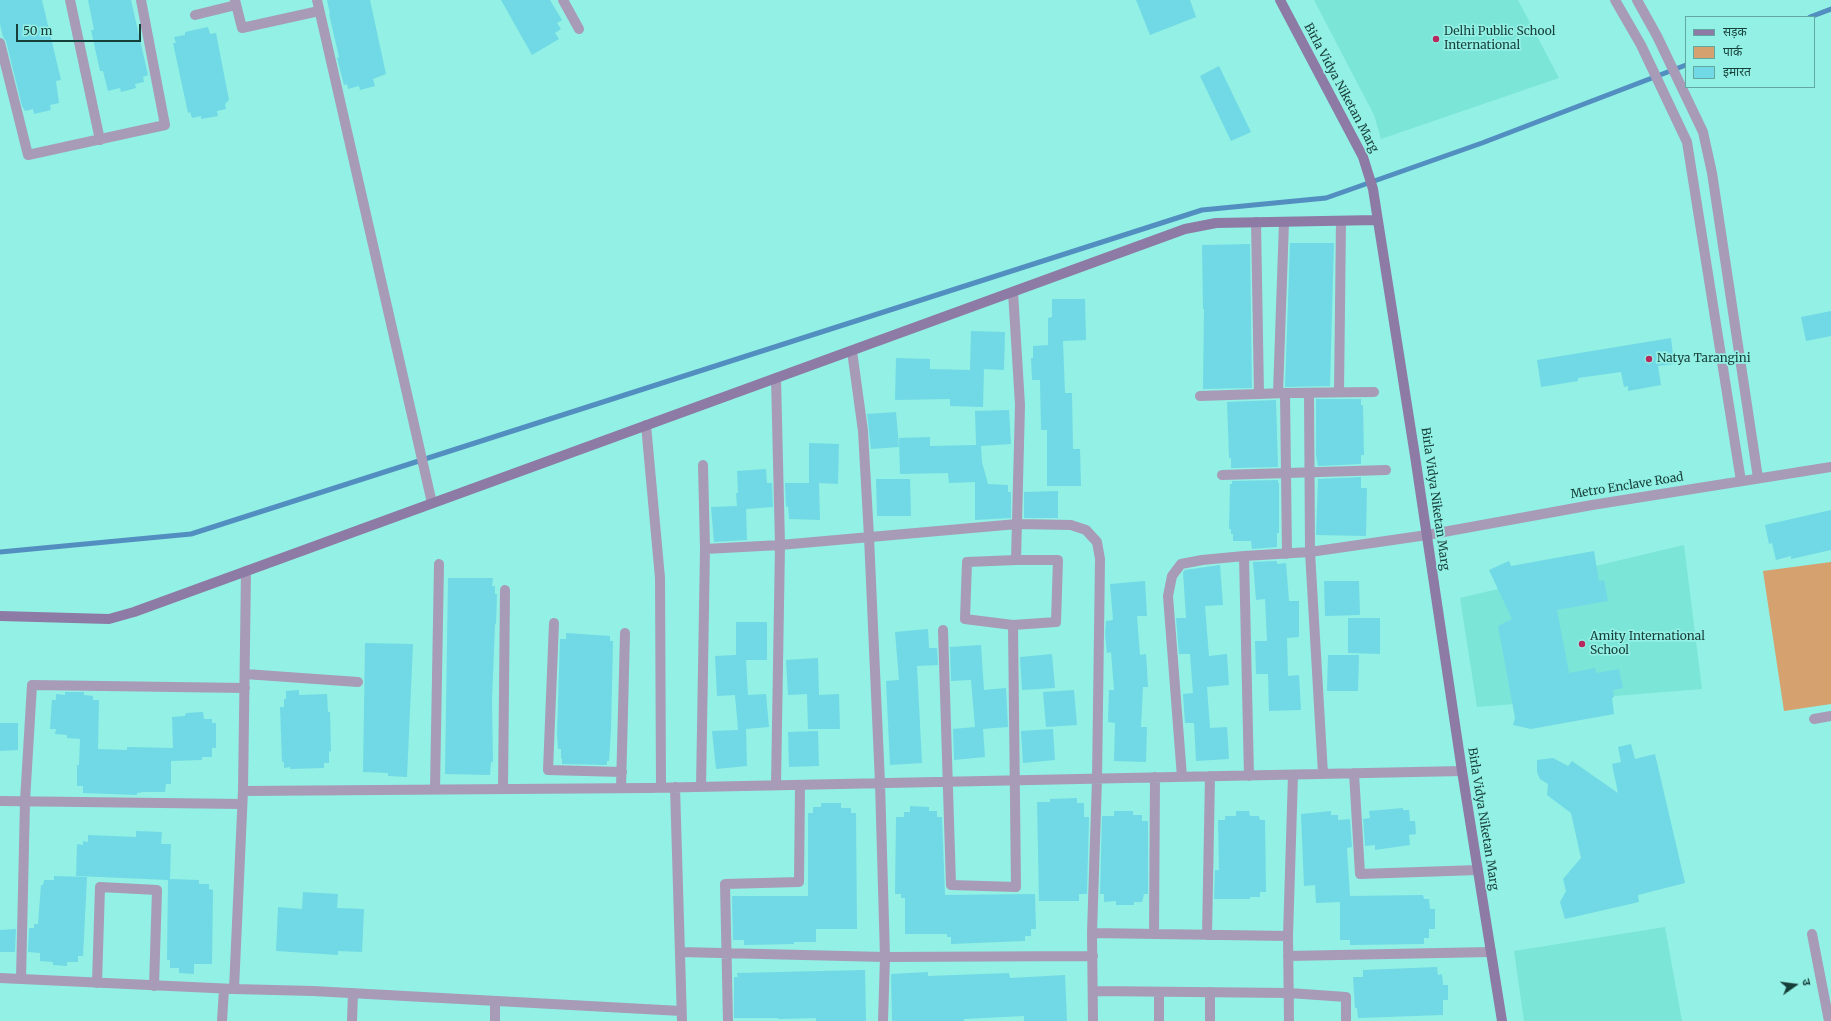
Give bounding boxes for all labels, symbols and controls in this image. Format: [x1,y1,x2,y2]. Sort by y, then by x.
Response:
scale bar [18,16,143,42]
legend [1685,16,1815,88]
street label: Birla Vidya Niketan Marg [1301,21,1381,155]
text: 50 m [23,23,52,38]
text: सड़क [1723,24,1747,39]
place label: Delhi Public School International [1444,25,1556,53]
marker: Delhi Public School International [1431,34,1441,44]
text: पार्क [1723,44,1742,59]
text: इमारत [1723,64,1751,79]
place label: Natya Tarangini [1657,352,1751,366]
marker: Natya Tarangini [1644,354,1654,364]
street label: Birla Vidya Niketan Marg [1418,427,1452,571]
street label: Metro Enclave Road [1569,470,1685,502]
place label: Amity International School [1590,630,1705,658]
marker: Amity International School [1577,639,1587,649]
street label: Birla Vidya Niketan Marg [1465,747,1501,891]
north arrow [1775,965,1815,1005]
text: उ [1799,977,1814,987]

